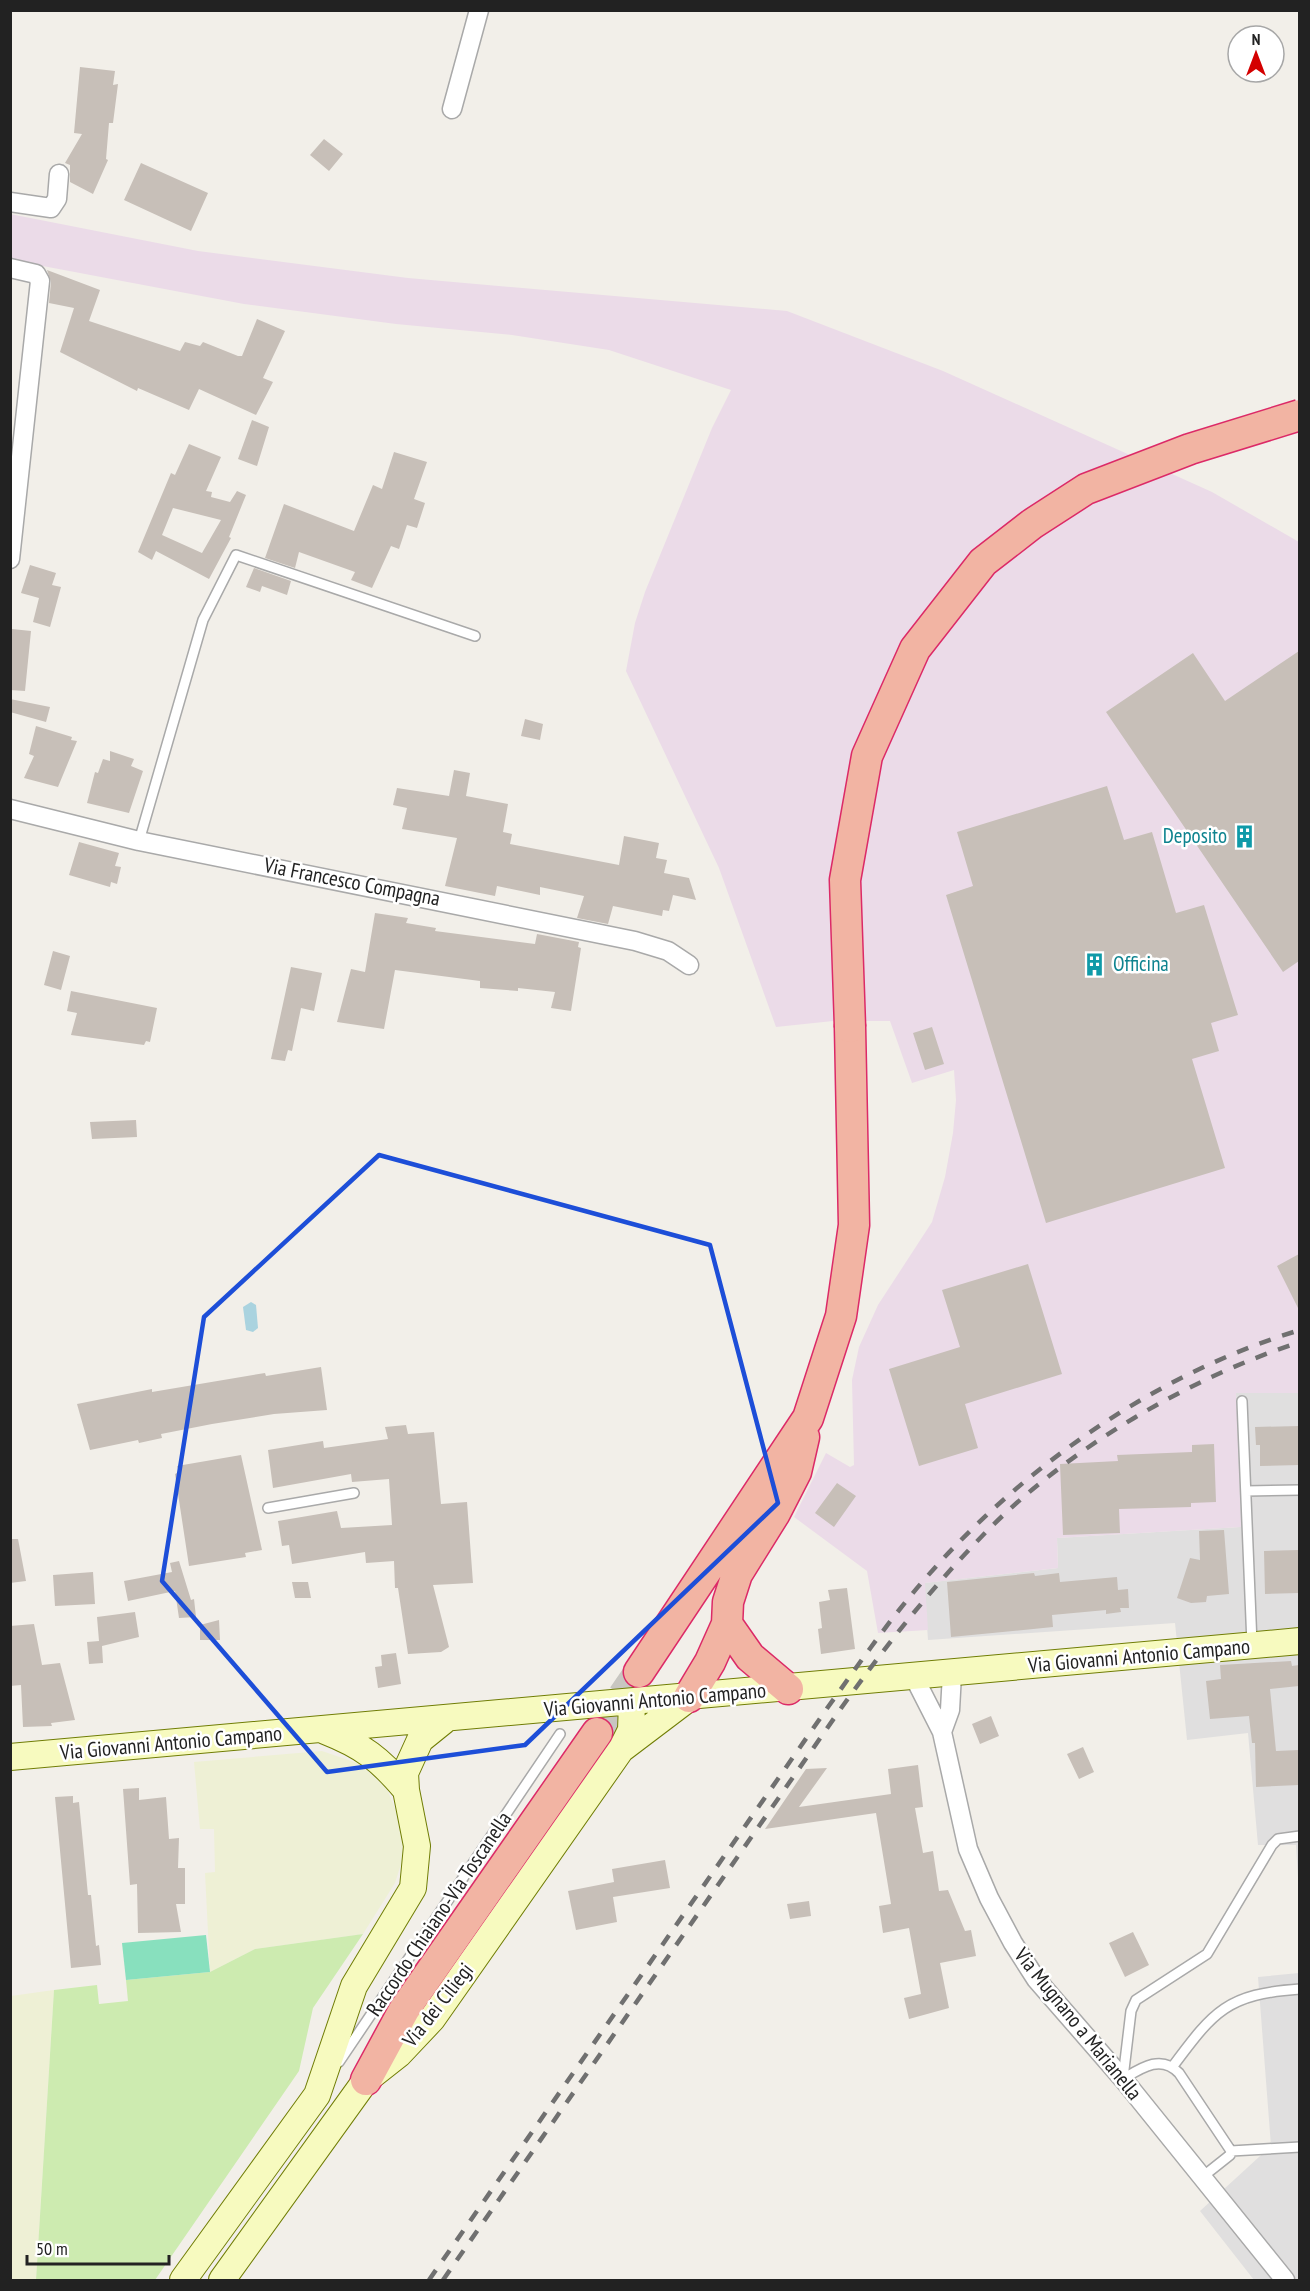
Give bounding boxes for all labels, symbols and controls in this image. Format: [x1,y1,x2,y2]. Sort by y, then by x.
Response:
north arrow [1226,24,1286,84]
text: N [1252,29,1260,49]
place label: Deposito [1163,822,1227,849]
building icon: Deposito [1232,823,1258,849]
street label: Via Francesco Compagna [261,851,442,912]
place label: Officina [1113,950,1169,977]
building icon: Officina [1082,951,1108,977]
street label: Via Giovanni Antonio Campano [1026,1632,1251,1679]
street label: Via Giovanni Antonio Campano [542,1676,767,1723]
street label: Via Giovanni Antonio Campano [58,1719,283,1766]
street label: Raccordo Chiaiano-Via Toscanella [360,1806,517,2021]
street label: Via Mugnano a Marianella [1008,1941,1148,2105]
street label: Via dei Ciliegi [396,1957,479,2053]
scale bar [27,2228,170,2266]
text: 50 m [36,2237,68,2260]

